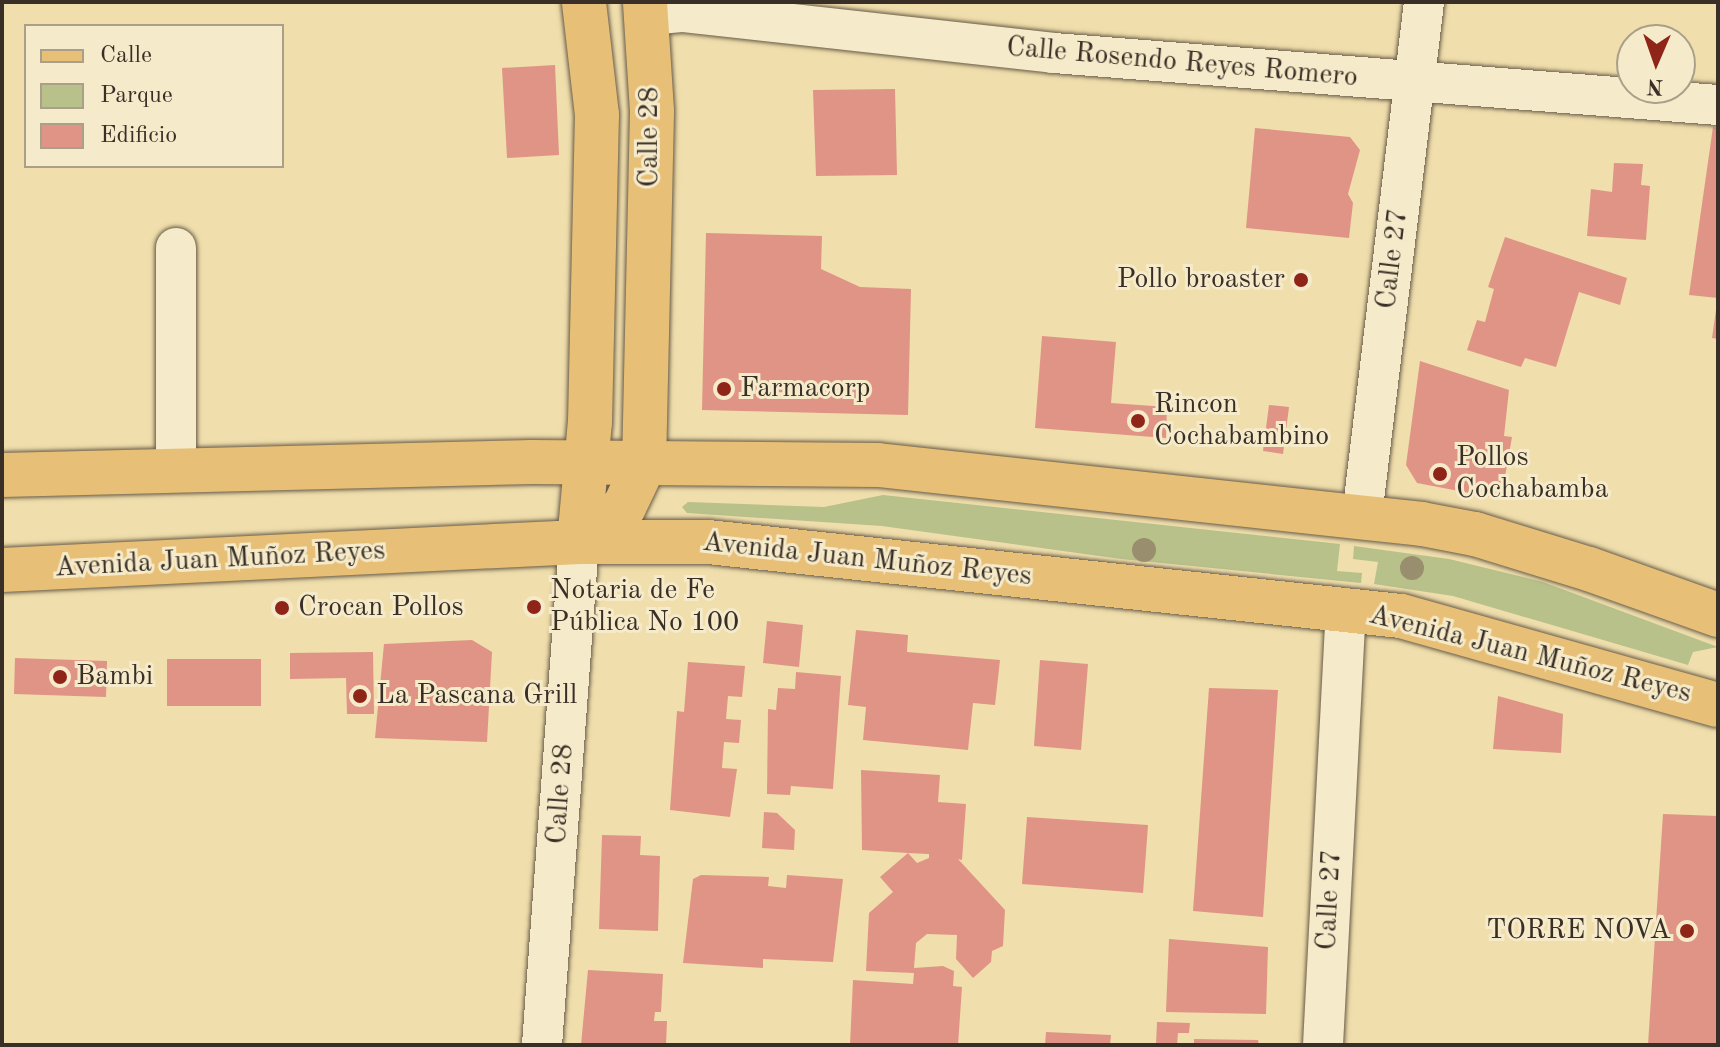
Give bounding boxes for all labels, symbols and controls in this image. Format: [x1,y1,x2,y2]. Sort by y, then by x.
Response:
legend [24,24,284,168]
north arrow [1616,24,1696,104]
street label: Calle Rosendo Reyes Romero [1005,31,1359,95]
text: Calle [100,44,152,68]
text: N [1646,75,1664,97]
text: Parque [100,84,173,108]
street label: Calle 28 [633,87,667,187]
text: Edificio [100,124,177,148]
street label: Calle 27 [1370,207,1416,311]
place label: Pollo broaster [1117,263,1285,297]
marker: Pollo broaster [1292,271,1310,289]
place label: Farmacorp [740,372,871,406]
marker: Farmacorp [715,380,733,398]
place label: Rincon Cochabambino [1154,388,1329,454]
marker: Rincon Cochabambino [1129,412,1147,430]
place label: Pollos Cochabamba [1456,441,1608,507]
marker: Pollos Cochabamba [1431,465,1449,483]
street label: Avenida Juan Muñoz Reyes [701,526,1033,594]
street label: Avenida Juan Muñoz Reyes [54,535,386,585]
place label: Notaria de Fe Pública No 100 [550,574,739,640]
place label: Crocan Pollos [298,591,464,625]
marker: Notaria de Fe Pública No 100 [525,598,543,616]
marker: Crocan Pollos [273,599,291,617]
street label: Avenida Juan Muñoz Reyes [1365,599,1695,711]
place label: Bambi [76,660,153,694]
marker: Bambi [51,668,69,686]
place label: La Pascana Grill [376,679,577,713]
marker: La Pascana Grill [351,687,369,705]
street label: Calle 28 [541,742,581,846]
street label: Calle 27 [1311,849,1349,951]
place label: TORRE NOVA [1486,914,1671,948]
marker: TORRE NOVA [1678,922,1696,940]

